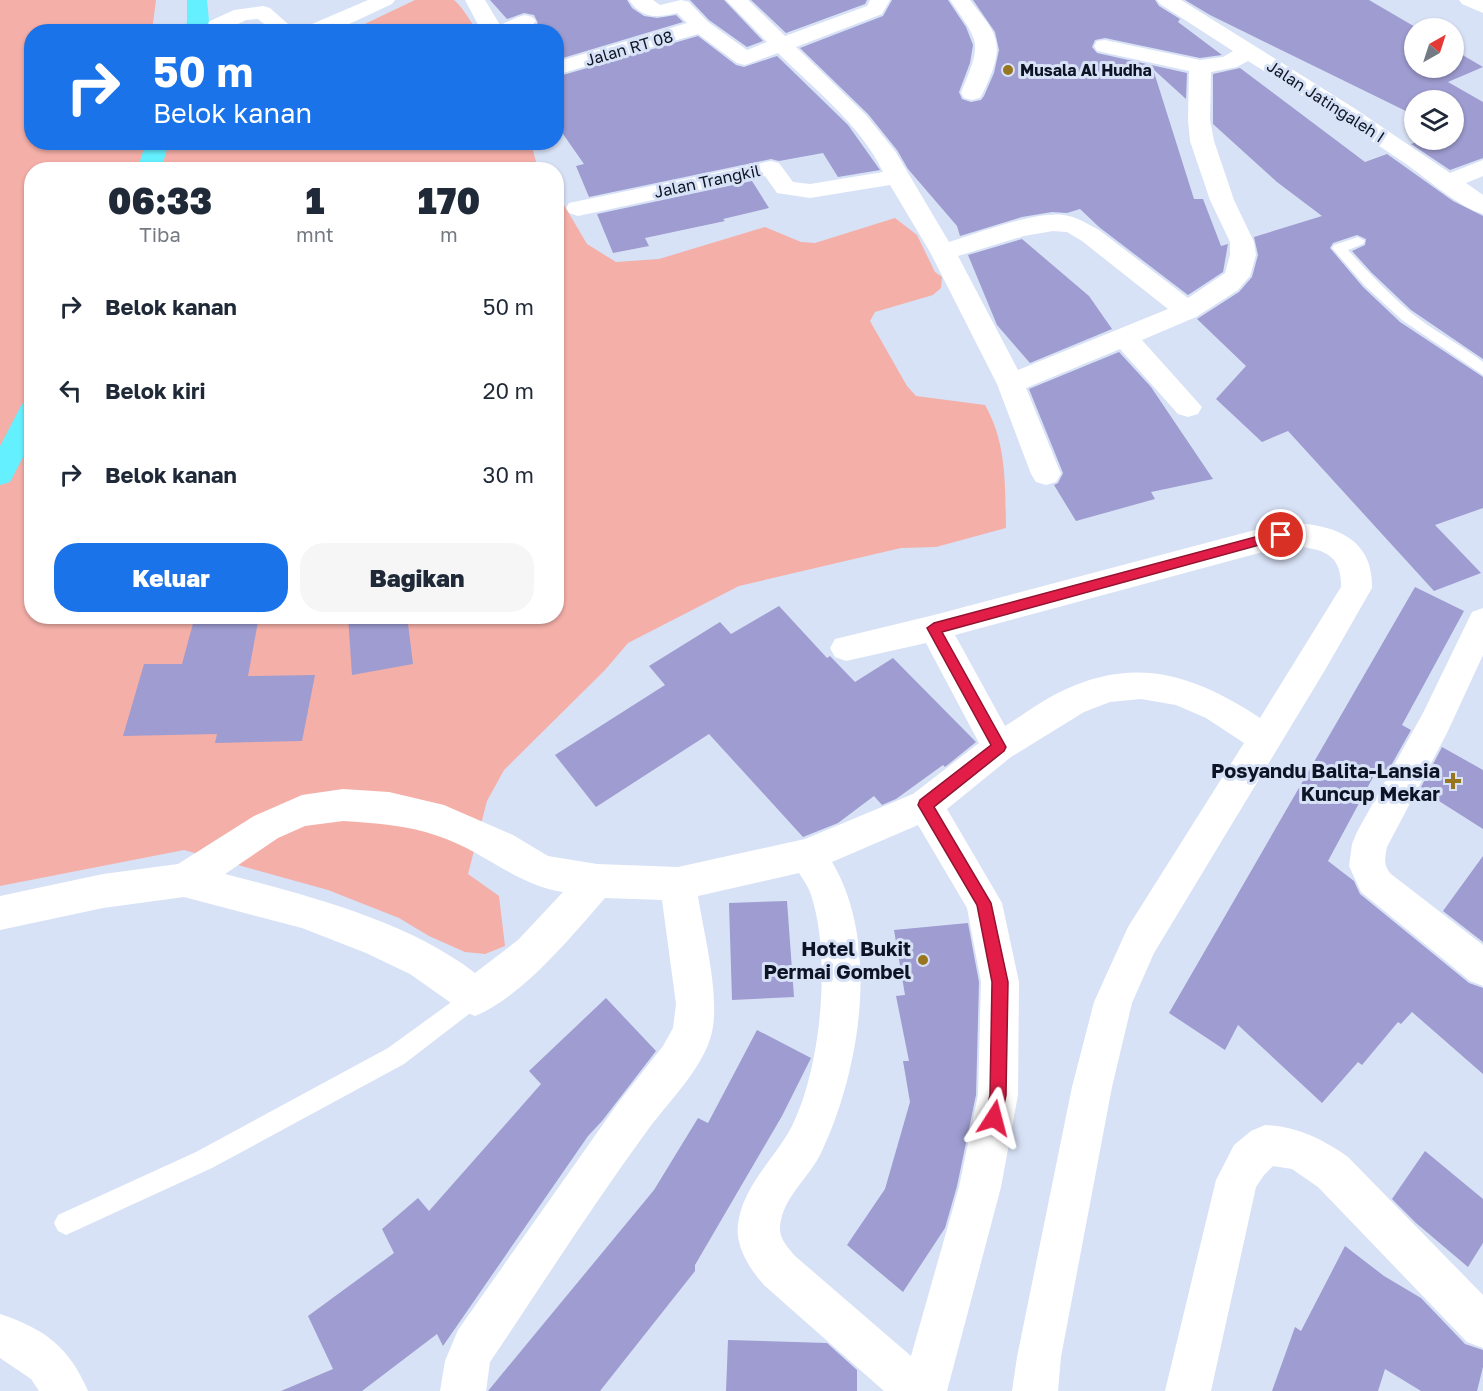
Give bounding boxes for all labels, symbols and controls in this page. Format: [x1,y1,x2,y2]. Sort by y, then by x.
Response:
north arrow [1404,18,1464,78]
map controls [1404,18,1464,150]
street label: Jalan RT 08 [583,26,675,70]
text: 50 m [153,46,253,96]
icon: right [54,48,132,126]
street label: Jalan Jatingaleh I [1263,56,1389,146]
place label: Musala Al Hudha [1020,60,1152,80]
marker: Musala Al Hudha [1001,63,1015,77]
button: layers [1404,90,1464,150]
text: Belok kanan [153,97,312,129]
street label: Jalan Trangkil [652,160,762,202]
text: 06:33 [108,179,212,222]
text: 1 [305,179,324,222]
text: 170 [418,179,480,222]
text: Tiba [139,222,181,246]
text: mnt [296,222,334,246]
text: m [440,222,458,246]
icon: right [54,290,87,323]
text: Belok kanan [105,293,237,320]
text: 50 m [483,293,534,320]
icon: left [54,374,87,407]
text: Belok kiri [105,377,206,404]
text: 20 m [483,377,534,404]
icon: right [54,458,87,491]
text: Belok kanan [105,461,237,488]
text: 30 m [483,461,534,488]
pin [1255,509,1306,560]
icon: arrive [1264,518,1297,551]
button: Keluar [54,543,288,612]
button: Bagikan [300,543,534,612]
place label: Posyandu Balita-Lansia Kuncup Mekar [1211,758,1440,805]
marker: Posyandu Balita-Lansia Kuncup Mekar [1444,772,1462,790]
place label: Hotel Bukit Permai Gombel [764,936,911,983]
marker: Hotel Bukit Permai Gombel [916,953,930,967]
position arrow [962,1086,1026,1150]

